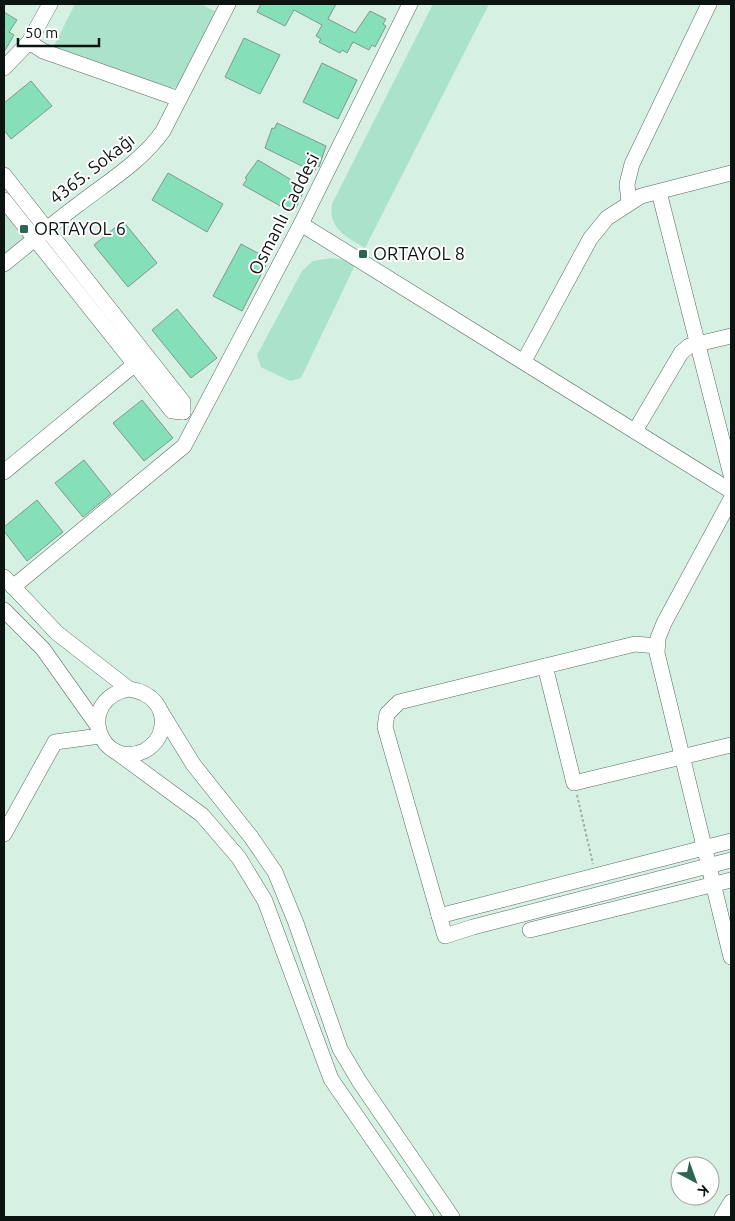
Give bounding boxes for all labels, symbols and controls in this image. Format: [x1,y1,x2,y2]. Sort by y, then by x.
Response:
scale bar [18,15,99,47]
text: 50 m [25,24,58,41]
street label: 4365. Sokağı [45,129,138,208]
street label: Osmanlı Caddesi [244,150,322,278]
place label: ORTAYOL 6 [34,218,126,238]
marker: ORTAYOL 6 [18,223,30,235]
place label: ORTAYOL 8 [373,243,465,263]
marker: ORTAYOL 8 [357,248,369,260]
north arrow [670,1156,720,1206]
text: K [694,1182,712,1200]

